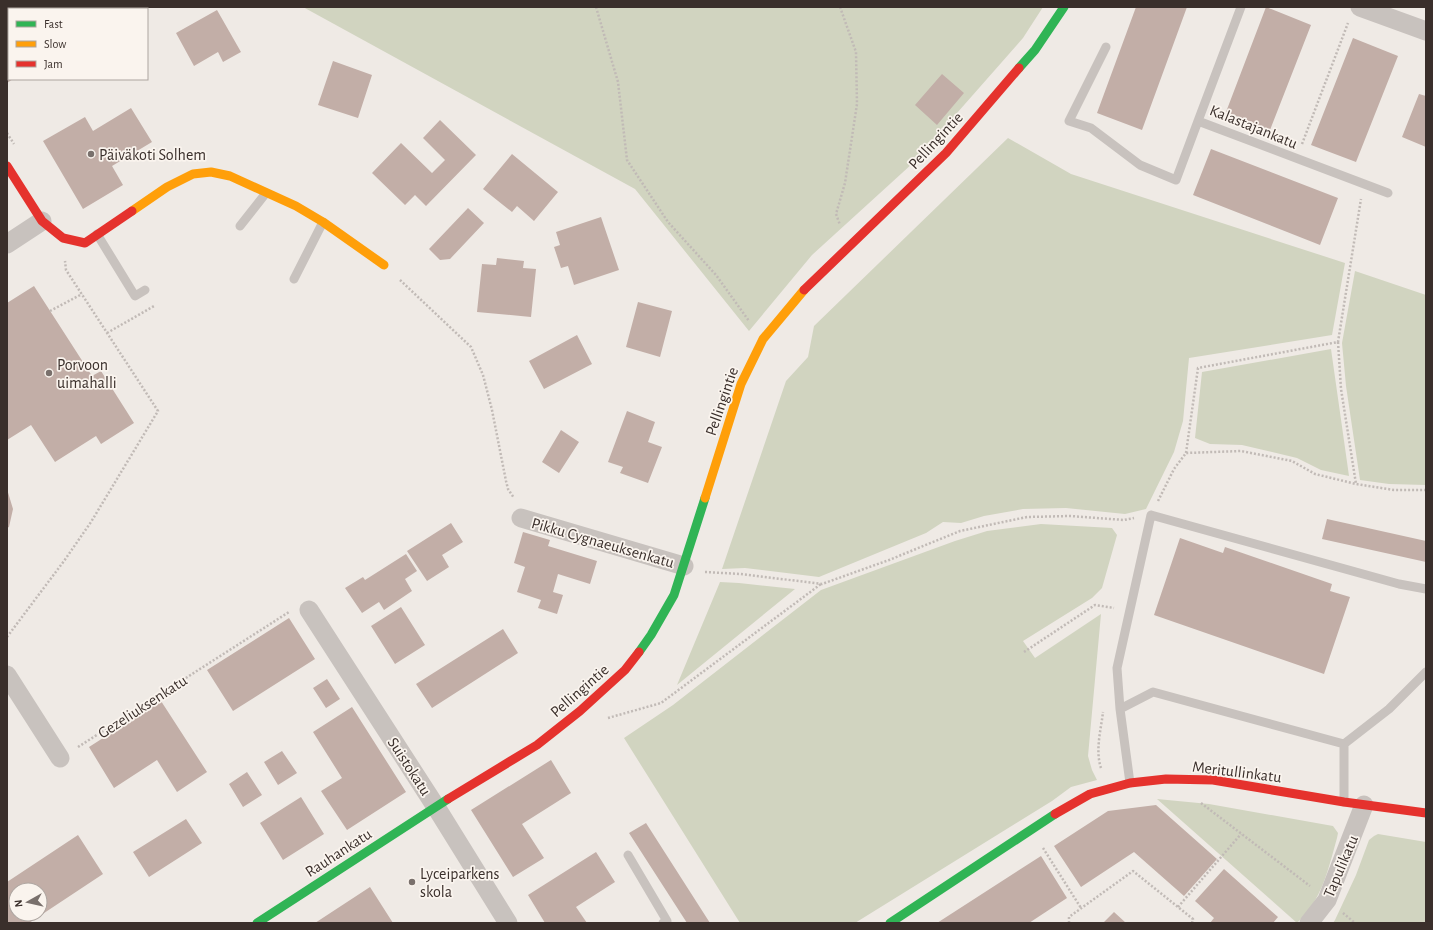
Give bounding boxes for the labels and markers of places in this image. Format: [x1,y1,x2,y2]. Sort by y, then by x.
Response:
place label: Päiväkoti Solhem [99,147,206,163]
marker: Päiväkoti Solhem [86,149,96,159]
place label: Porvoon uimahalli [57,357,117,391]
marker: Porvoon uimahalli [44,368,54,378]
place label: Lyceiparkens skola [420,866,500,900]
marker: Lyceiparkens skola [407,877,417,887]

